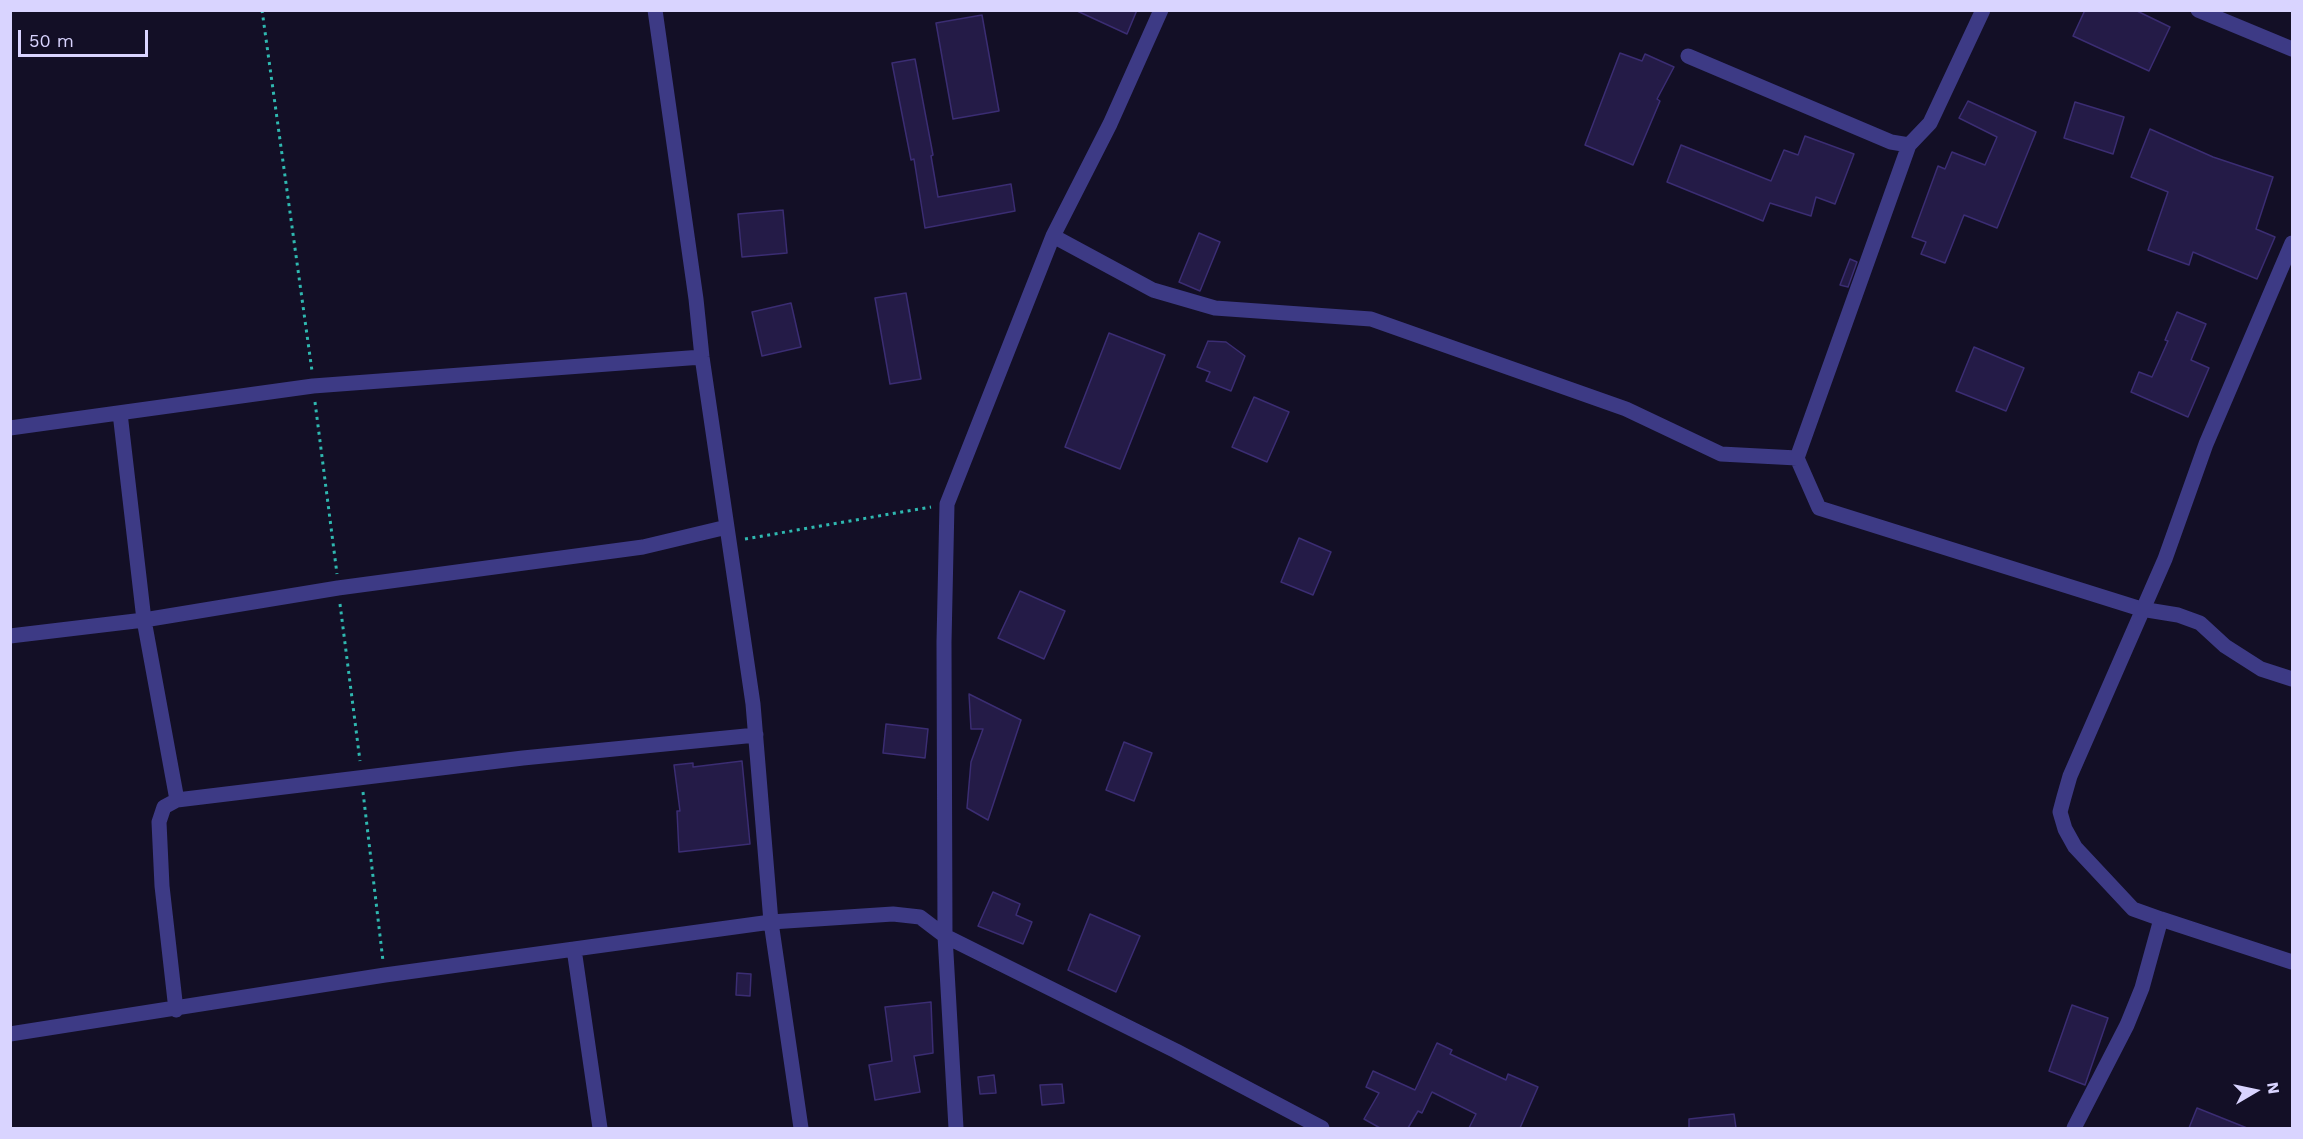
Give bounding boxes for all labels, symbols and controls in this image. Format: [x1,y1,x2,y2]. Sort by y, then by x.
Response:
scale bar [21,18,152,56]
text: 50 m [29,30,74,51]
north arrow [2225,1061,2285,1121]
text: N [2263,1081,2284,1095]

